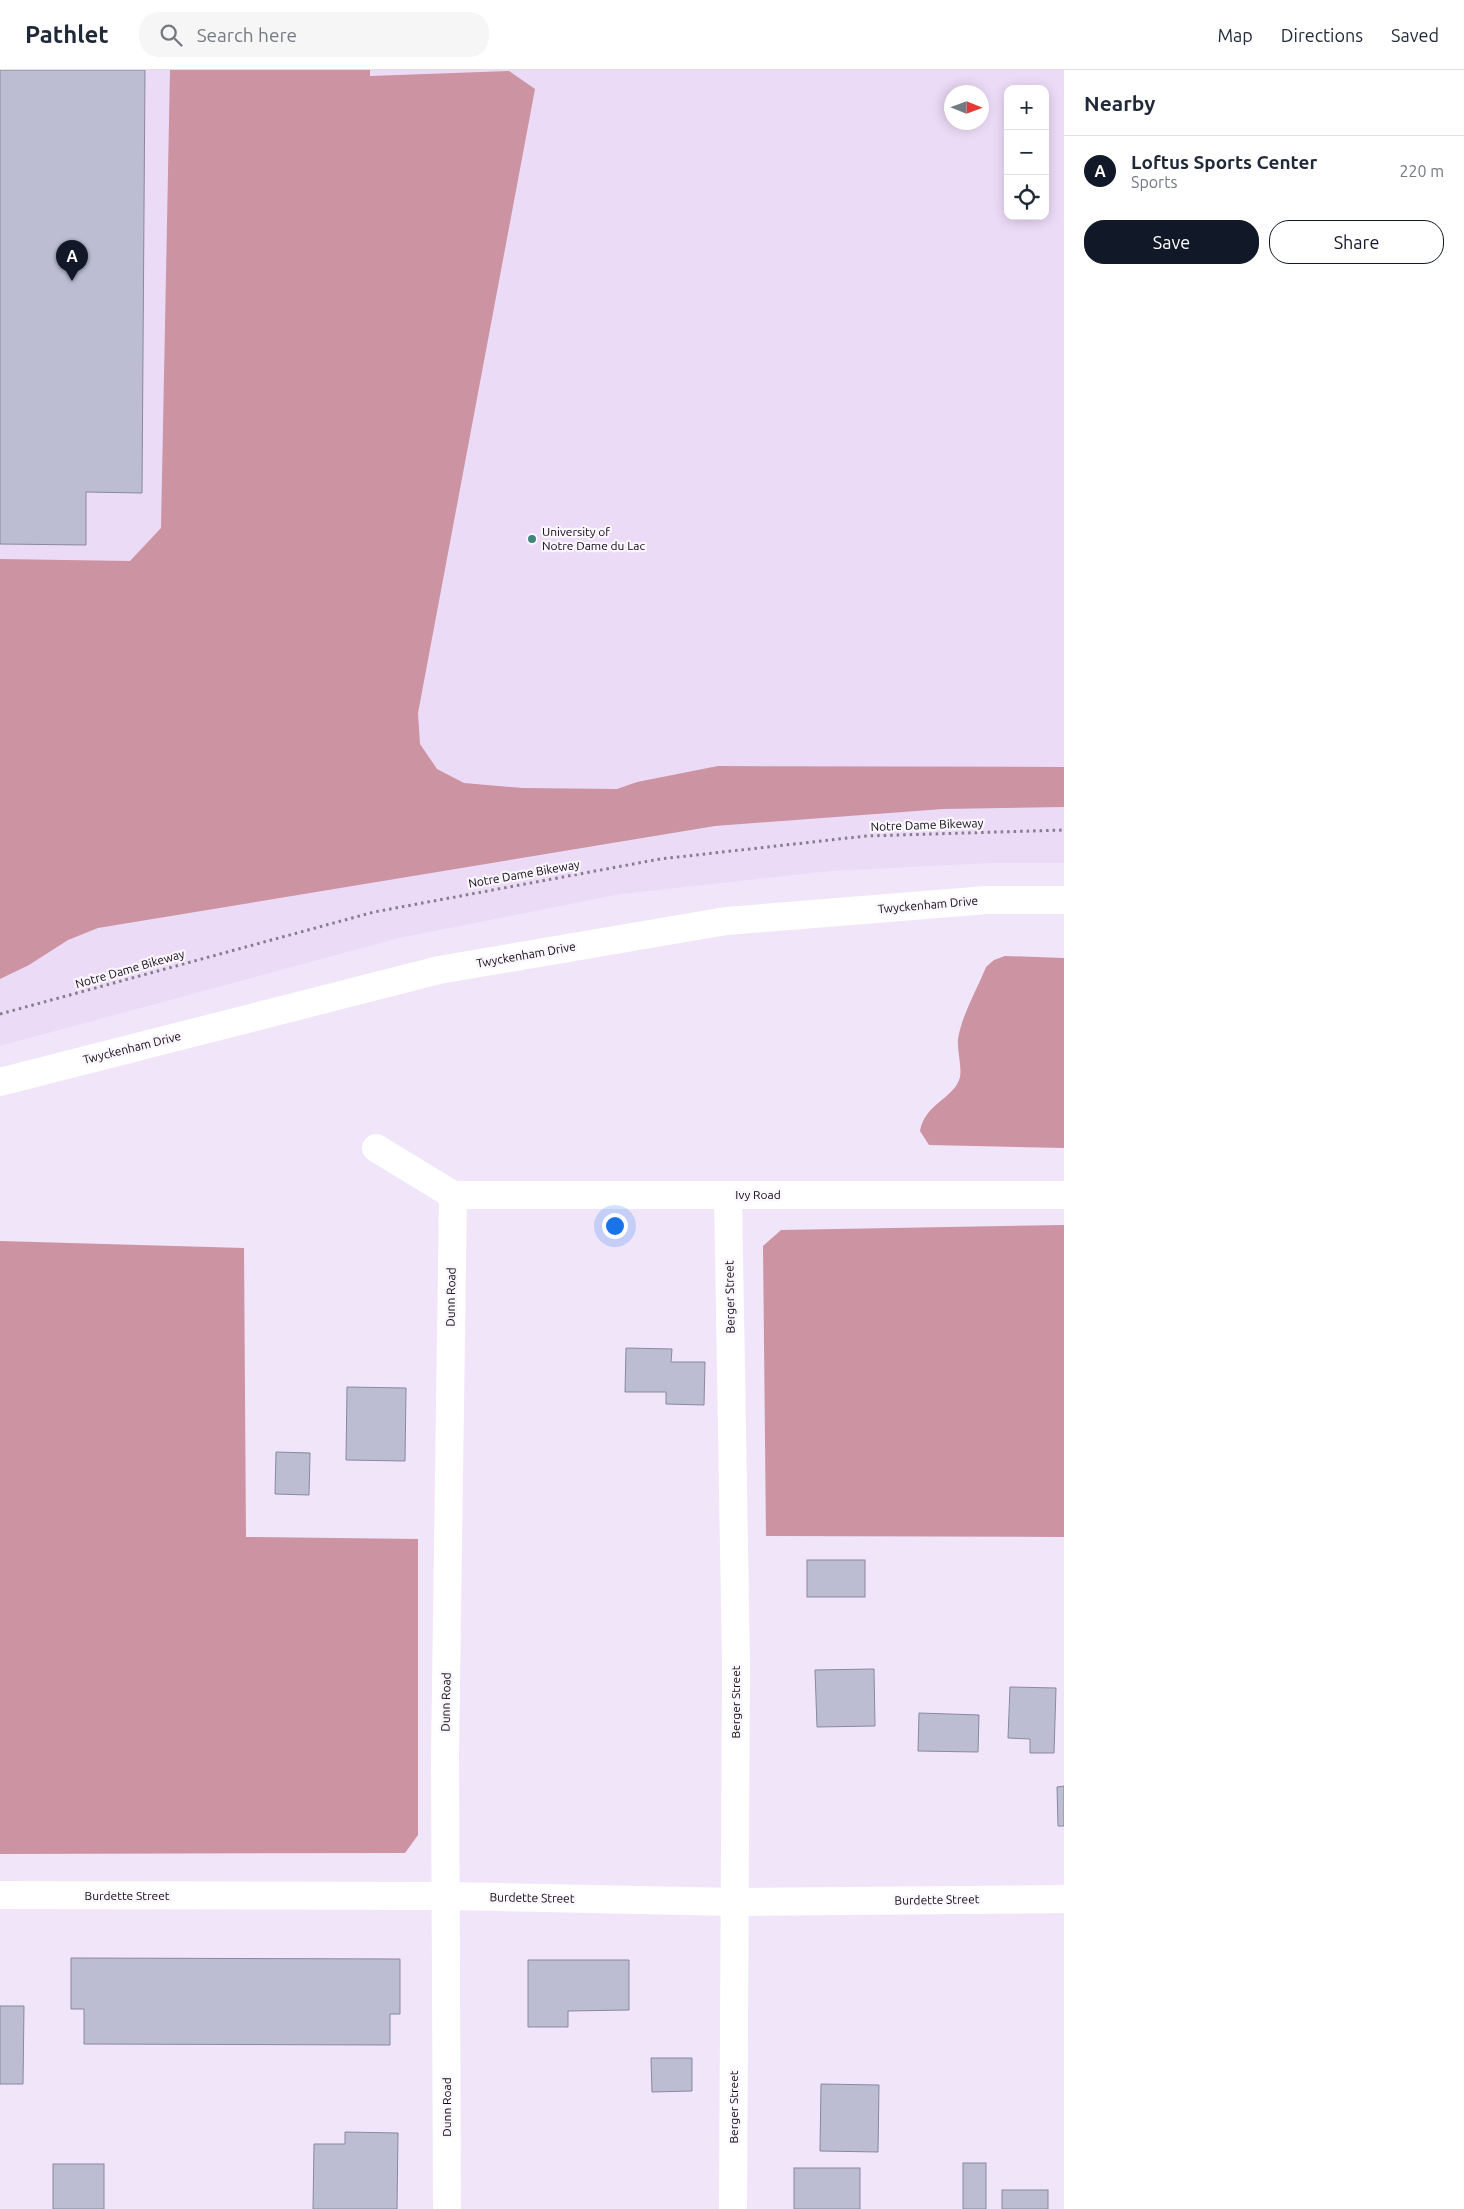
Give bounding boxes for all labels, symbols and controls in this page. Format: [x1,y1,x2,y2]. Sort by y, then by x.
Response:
search box [139,12,489,57]
text: Pathlet [25,21,109,48]
icon: search [157,21,185,49]
text: Search here [197,24,297,46]
text: Map [1217,25,1253,45]
text: Directions [1281,25,1363,45]
text: Saved [1391,25,1439,45]
north arrow [944,85,989,130]
map controls [1004,85,1049,220]
button: + [1004,85,1049,130]
text: Nearby [1084,91,1155,115]
button: − [1004,130,1049,175]
text: Loftus Sports Center [1131,151,1317,173]
text: A [1094,162,1106,180]
text: 220 m [1399,162,1444,180]
text: Sports [1131,173,1177,191]
button: locate [1004,175,1049,220]
button: Save [1084,220,1259,264]
button: Share [1269,220,1444,264]
pin: A [56,240,88,281]
place label: University of Notre Dame du Lac [542,525,645,552]
marker: University of Notre Dame du Lac [526,533,538,545]
street label: Notre Dame Bikeway [870,816,984,833]
street label: Notre Dame Bikeway [467,857,581,890]
street label: Twyckenham Drive [877,894,979,915]
street label: Twyckenham Drive [475,939,577,970]
street label: Notre Dame Bikeway [74,947,186,990]
street label: Twyckenham Drive [82,1029,182,1066]
street label: Ivy Road [735,1188,781,1201]
your location [602,1213,628,1239]
street label: Berger Street [722,1260,737,1334]
street label: Dunn Road [443,1267,458,1327]
street label: Berger Street [729,1665,742,1739]
street label: Dunn Road [438,1672,453,1732]
street label: Burdette Street [85,1889,170,1902]
street label: Burdette Street [489,1890,575,1905]
street label: Burdette Street [894,1892,980,1907]
street label: Berger Street [727,2070,740,2144]
street label: Dunn Road [440,2077,453,2137]

